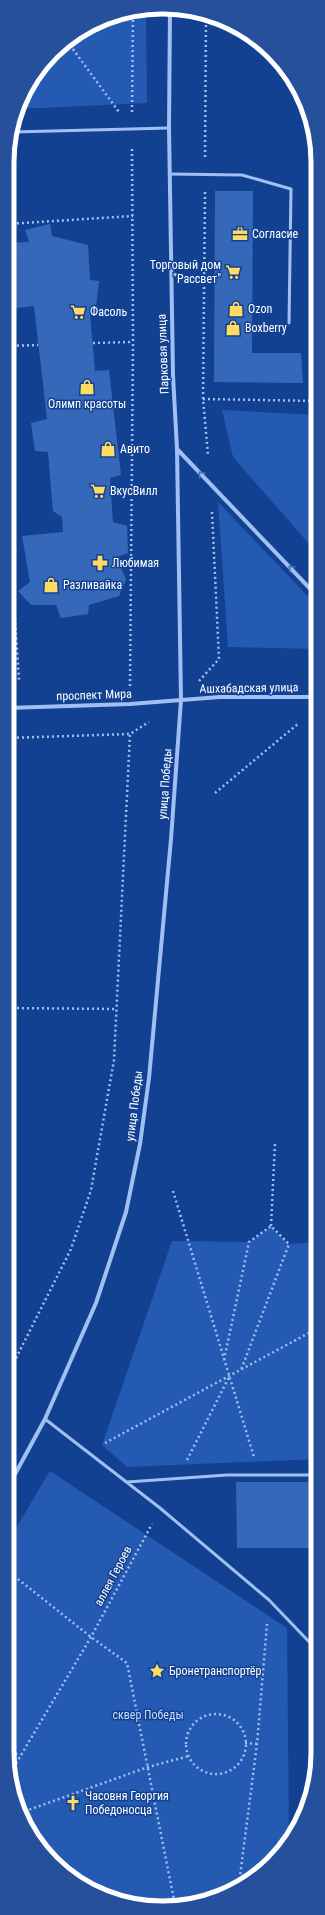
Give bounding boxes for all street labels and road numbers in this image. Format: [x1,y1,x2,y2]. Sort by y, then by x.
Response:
street label: Парковая улица [155,313,171,394]
street label: Ашхабадская улица [199,680,299,696]
street label: проспект Мира [56,687,132,703]
street label: улица Победы [156,748,174,820]
street label: улица Победы [123,1070,145,1142]
street label: аллея Героев [91,1544,135,1608]

